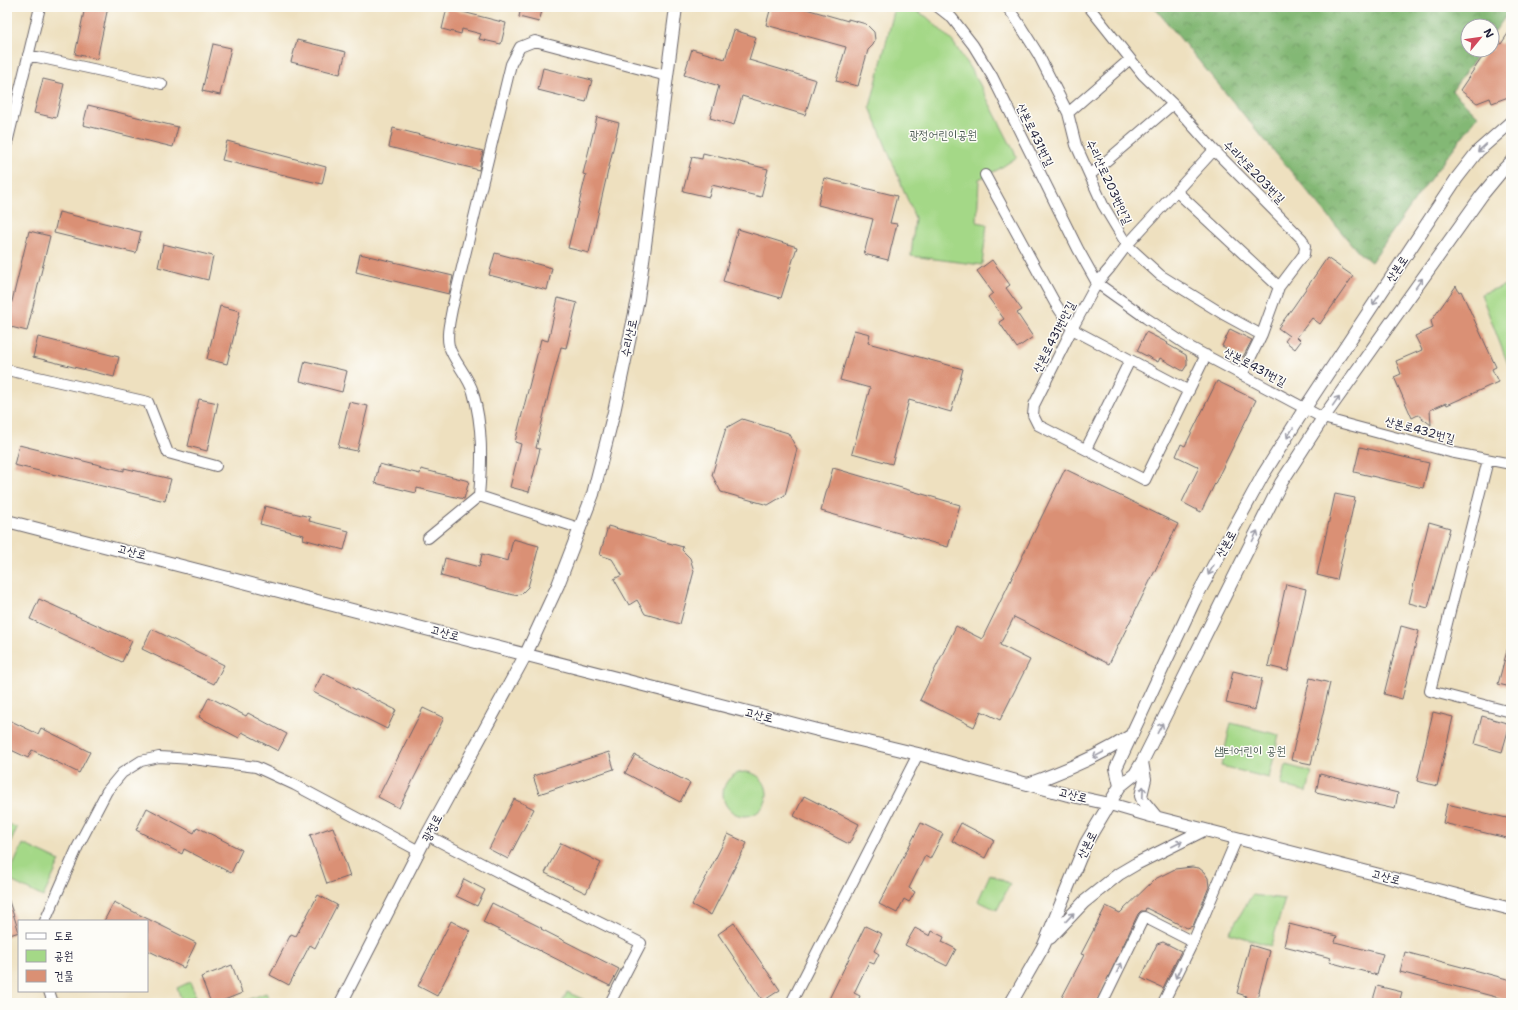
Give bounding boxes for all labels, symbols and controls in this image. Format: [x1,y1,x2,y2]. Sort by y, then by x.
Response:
north arrow [1460,18,1500,58]
text: N [1480,26,1497,41]
street label: 산본로431번길 [1013,101,1057,170]
park label: 광정어린이공원 [909,127,977,143]
street label: 수리산로203번안길 [1082,137,1136,227]
street label: 수리산로203번길 [1220,137,1289,207]
one-way arrow [1477,143,1487,153]
street label: 산본로 [1382,253,1412,285]
one-way arrow [1415,278,1423,289]
one-way arrow [1372,295,1380,306]
street label: 산본로431번안길 [1029,298,1079,376]
street label: 수리산로 [617,317,641,359]
street label: 산본로431번길 [1221,344,1289,390]
one-way arrow [1332,395,1340,406]
street label: 산본로432번길 [1383,413,1457,447]
one-way arrow [1285,427,1293,439]
street label: 산본로 [1212,527,1240,561]
one-way arrow [1252,530,1259,542]
street label: 고산로 [116,541,148,563]
one-way arrow [1207,564,1215,576]
street label: 고산로 [429,622,461,644]
street label: 고산로 [743,704,775,726]
one-way arrow [1157,722,1164,734]
park label: 샘터어린이 공원 [1214,743,1286,759]
one-way arrow [1093,752,1105,759]
street label: 고산로 [1057,784,1089,806]
one-way arrow [1139,786,1147,799]
street label: 광정로 [418,811,446,845]
street label: 산본로 [1073,828,1101,862]
one-way arrow [1170,840,1182,847]
street label: 고산로 [1370,866,1402,888]
one-way arrow [1065,912,1075,922]
legend [18,920,148,992]
text: 도로 [54,928,73,944]
text: 공원 [54,948,73,964]
one-way arrow [1116,962,1123,974]
one-way arrow [1174,966,1181,978]
text: 건물 [54,968,74,984]

